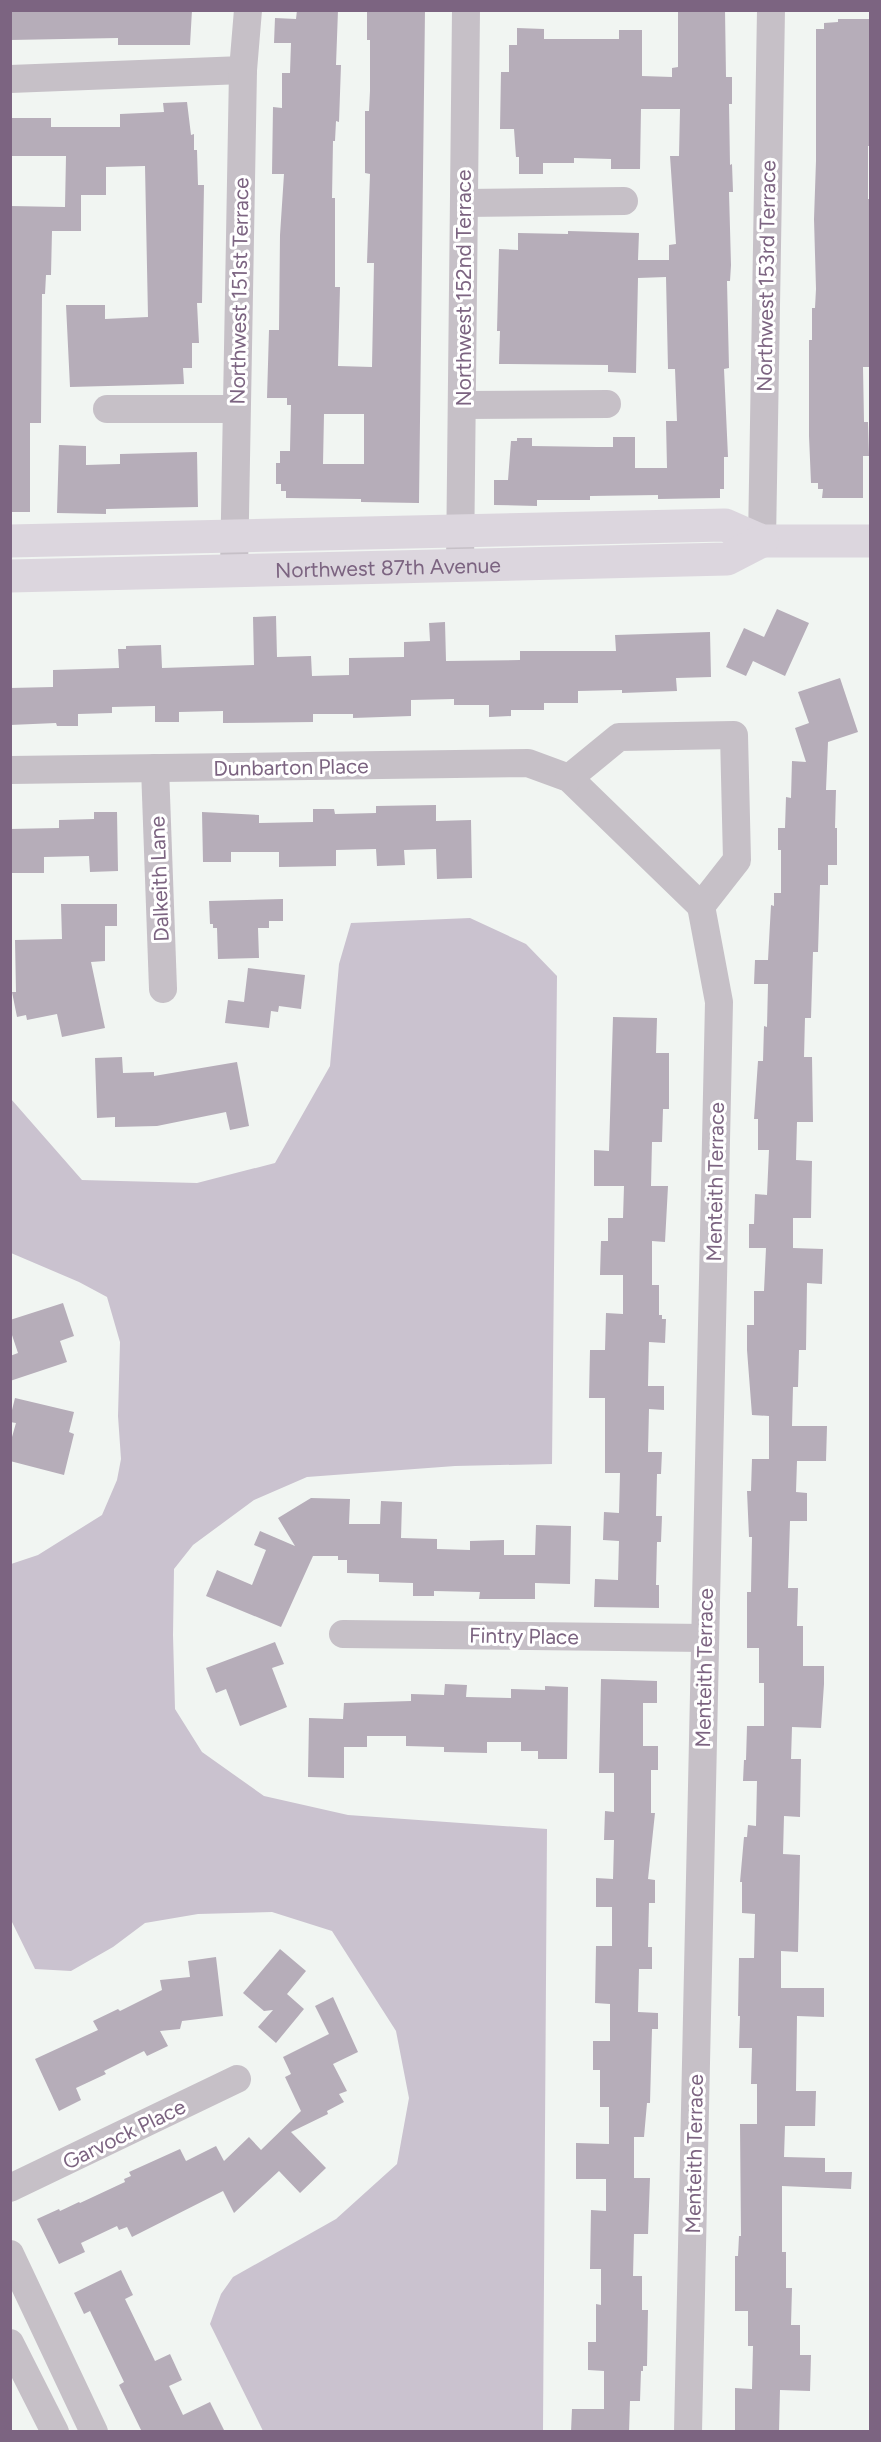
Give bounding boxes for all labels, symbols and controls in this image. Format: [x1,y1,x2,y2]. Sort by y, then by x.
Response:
street label: Northwest 153rd Terrace [751,160,781,392]
street label: Northwest 152nd Terrace [451,170,476,406]
street label: Northwest 151st Terrace [225,177,253,405]
street label: Northwest 87th Avenue [275,552,501,582]
street label: Dunbarton Place [213,753,369,781]
street label: Dalkeith Lane [144,816,174,942]
street label: Menteith Terrace [701,1102,729,1262]
street label: Menteith Terrace [690,1588,718,1748]
street label: Fintry Place [469,1623,579,1649]
street label: Menteith Terrace [680,2074,708,2234]
street label: Garvock Place [58,2093,190,2175]

